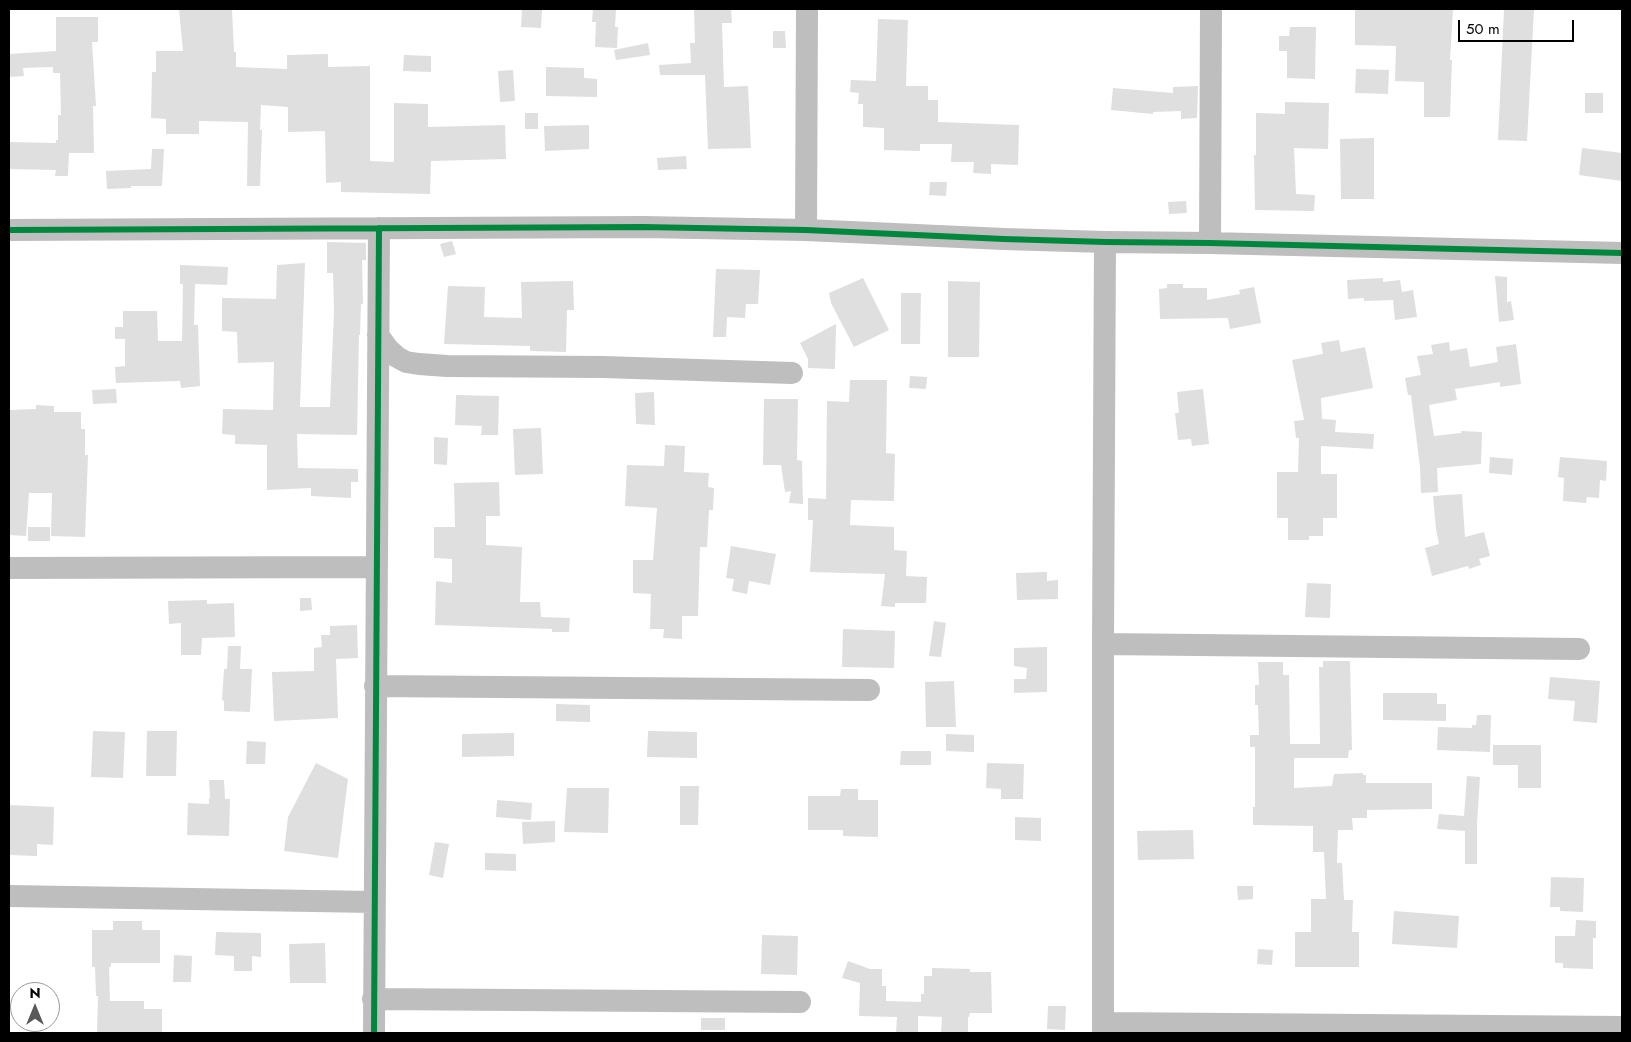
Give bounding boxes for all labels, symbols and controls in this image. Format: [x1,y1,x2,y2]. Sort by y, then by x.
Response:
scale bar [1461,10,1577,42]
text: 50 m [1466,18,1500,40]
north arrow [10,982,60,1032]
text: N [29,983,41,1003]

